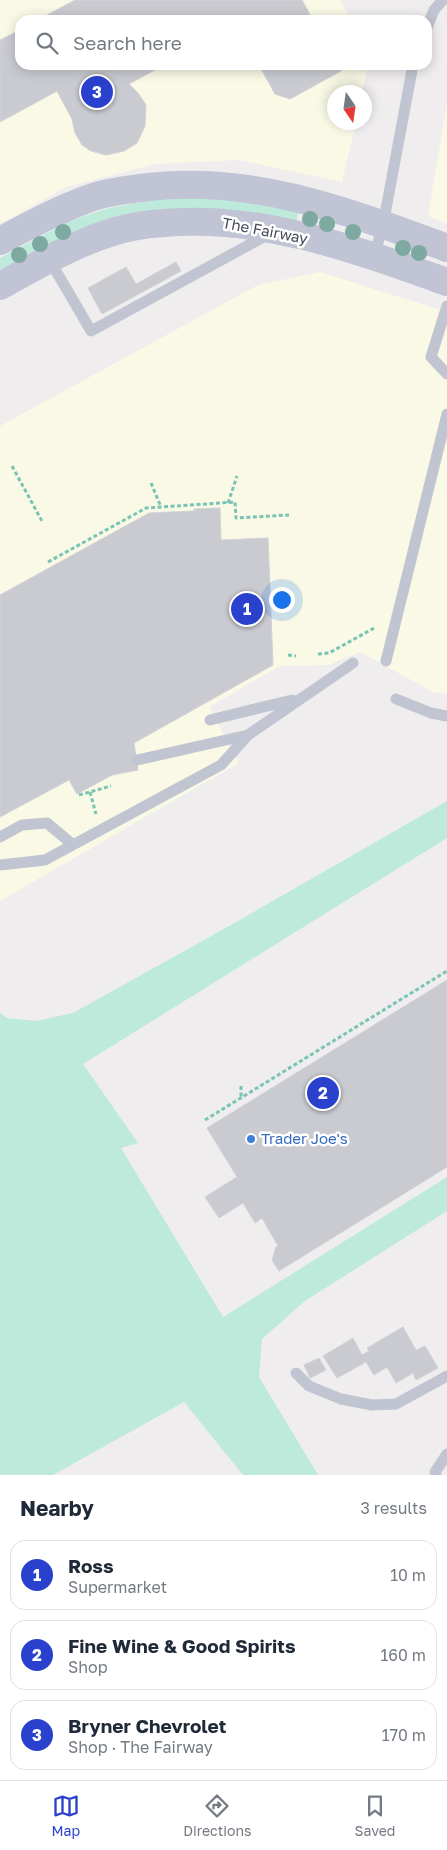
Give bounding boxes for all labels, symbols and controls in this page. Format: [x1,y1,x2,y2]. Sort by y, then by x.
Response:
search box [15,15,432,70]
icon: search [33,29,61,57]
text: Search here [73,31,182,54]
pin: 3 [81,73,113,111]
north arrow [327,85,372,130]
street label: The Fairway [221,213,310,247]
your location [269,587,295,613]
pin: 1 [231,590,263,628]
pin: 2 [307,1074,339,1112]
place label: Trader Joe's [261,1129,348,1147]
marker: Trader Joe's [245,1133,257,1145]
text: Nearby [20,1495,94,1521]
text: 3 results [360,1498,427,1518]
text: Ross [68,1554,114,1577]
text: 1 [33,1565,41,1585]
text: 10 m [390,1565,426,1585]
text: Supermarket [68,1577,167,1597]
text: Fine Wine & Good Spirits [68,1634,296,1657]
text: 2 [32,1645,42,1665]
text: 160 m [380,1645,426,1665]
text: Shop [68,1657,108,1677]
text: Bryner Chevrolet [68,1714,226,1737]
text: 3 [32,1725,42,1745]
text: 170 m [382,1725,426,1745]
text: Shop · The Fairway [68,1737,213,1757]
tab: Map [52,1792,80,1839]
tab: Directions [183,1792,252,1839]
tab: Saved [355,1792,395,1839]

